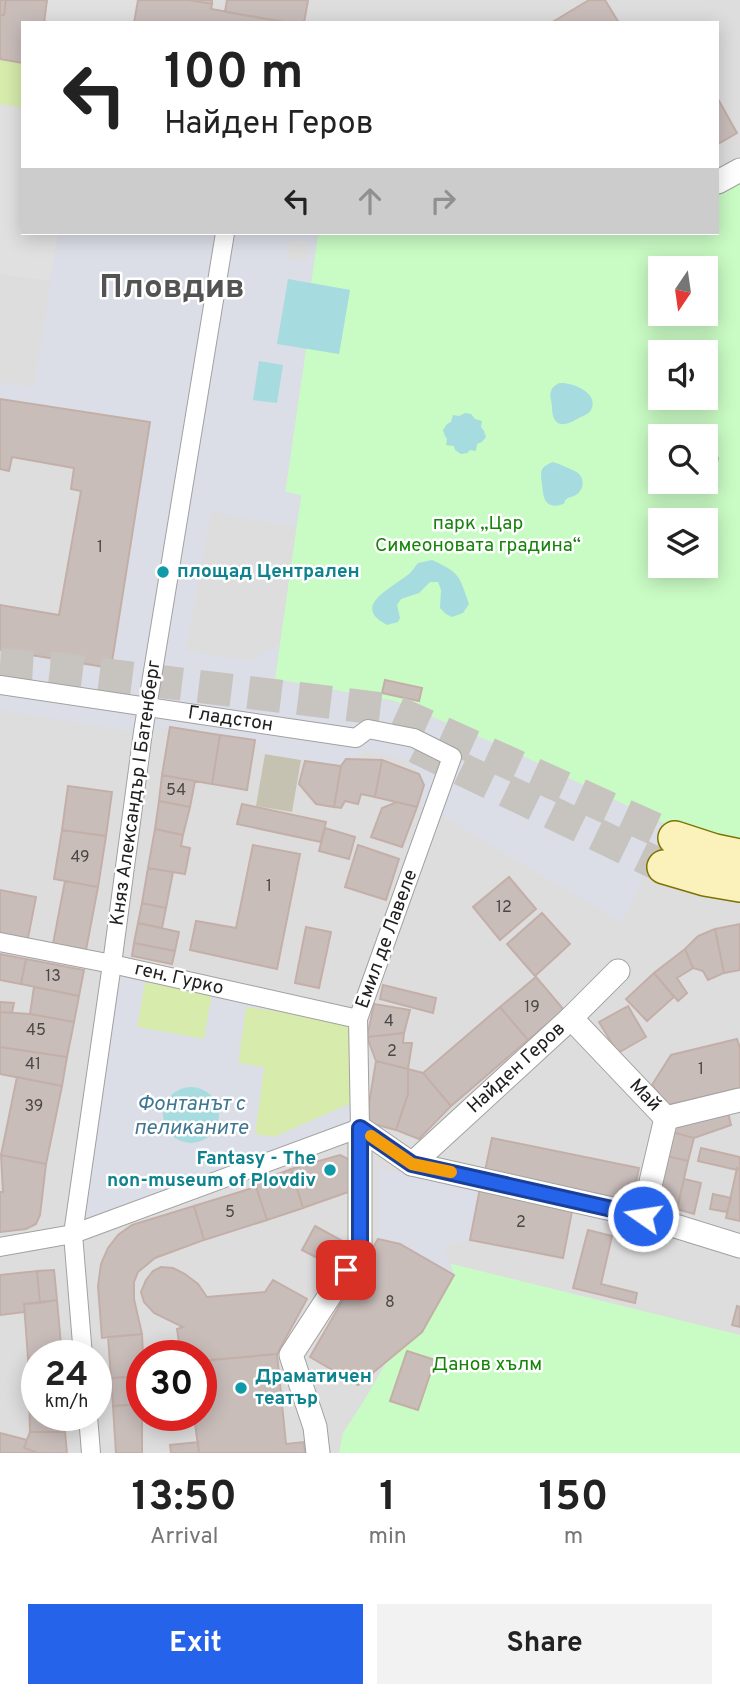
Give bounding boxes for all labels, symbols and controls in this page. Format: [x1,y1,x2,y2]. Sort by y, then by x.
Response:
text: 100 m [164,44,303,106]
icon: left [49,49,140,140]
text: Найден Геров [164,105,374,145]
icon: left [278,182,316,220]
icon: ahead [351,182,389,220]
icon: right [424,182,462,220]
north arrow [648,256,718,326]
map controls [648,256,718,578]
district label: Пловдив [99,268,245,310]
button: sound [648,340,718,410]
button: search [648,424,718,494]
button: layers [648,508,718,578]
park label: парк „Цар Симеоновата градина“ [375,512,581,558]
house number: 1 [97,538,103,558]
place label: площад Централен [177,560,360,584]
marker: площад Централен [155,564,171,580]
street label: Княз Александър I Батенберг [105,659,167,927]
street label: Гладстон [186,701,275,737]
house number: 54 [166,781,186,801]
house number: 49 [70,848,90,868]
street label: Емил де Лавеле [351,866,423,1012]
house number: 1 [266,877,272,897]
house number: 12 [496,898,512,918]
street label: ген. Гурко [132,957,226,1001]
house number: 13 [45,967,61,987]
house number: 19 [524,998,540,1018]
house number: 4 [384,1012,394,1032]
street label: Найден Геров [463,1017,571,1119]
house number: 45 [26,1021,46,1041]
house number: 2 [387,1042,397,1062]
house number: 41 [25,1055,41,1075]
house number: 1 [698,1060,704,1080]
street label: Май [624,1074,666,1117]
water label: Фонтанът с пеликаните [134,1091,249,1142]
house number: 39 [25,1097,43,1117]
place label: Fantasy - The non-museum of Plovdiv [107,1147,316,1193]
marker: Fantasy - The non-museum of Plovdiv [322,1162,338,1178]
position arrow [606,1179,680,1253]
house number: 5 [225,1203,235,1223]
house number: 2 [516,1213,526,1233]
pin [316,1240,376,1300]
icon: arrive [327,1251,365,1289]
house number: 8 [385,1293,395,1313]
speed limit sign: 30 [126,1340,217,1431]
park label: Данов хълм [432,1353,542,1377]
text: 24 [45,1354,88,1398]
place label: Драматичен театър [255,1365,372,1411]
marker: Драматичен театър [233,1380,249,1396]
text: km/h [45,1391,88,1414]
text: 13:50 [132,1472,237,1525]
text: 1 [379,1472,396,1525]
text: 150 [538,1472,608,1525]
text: Arrival [150,1523,219,1552]
text: min [369,1523,407,1552]
text: m [564,1523,583,1552]
button: Exit [28,1604,363,1684]
button: Share [377,1604,712,1684]

